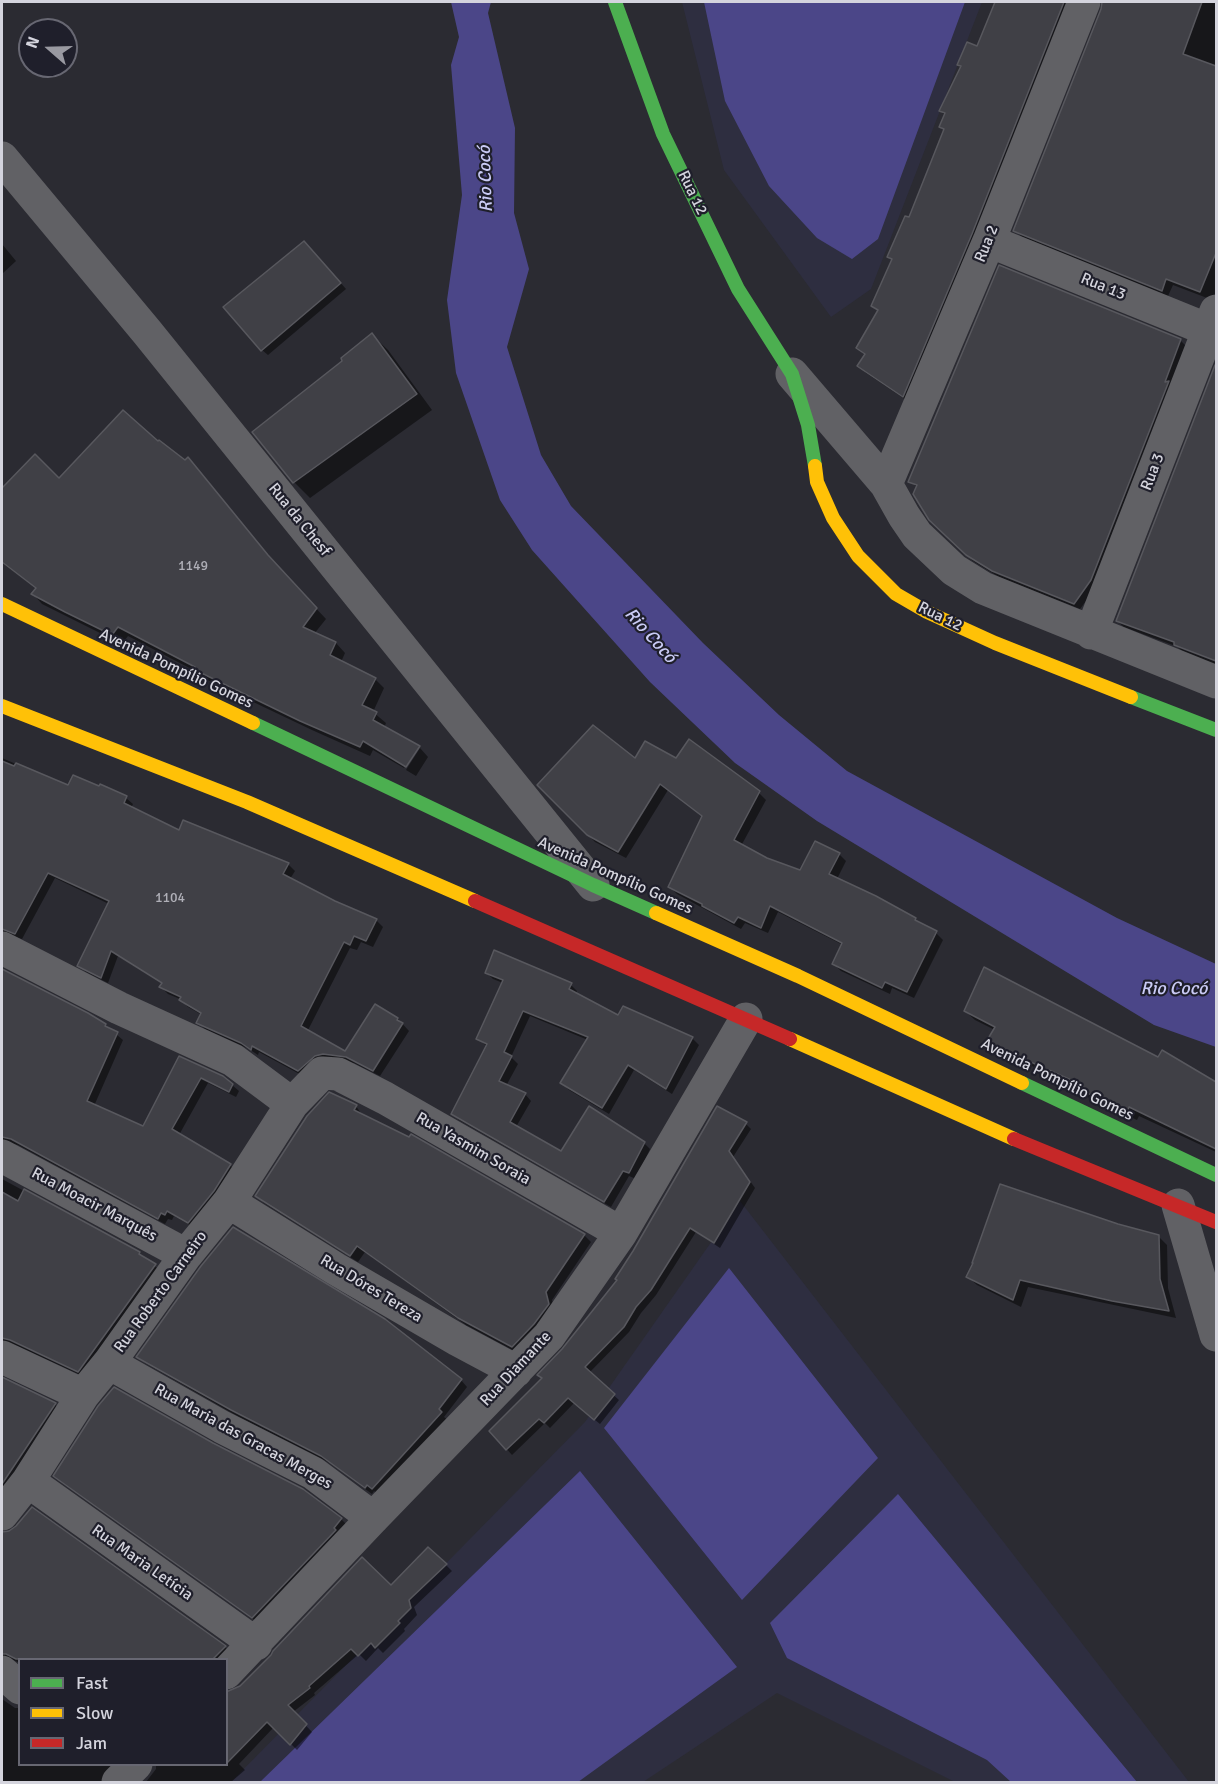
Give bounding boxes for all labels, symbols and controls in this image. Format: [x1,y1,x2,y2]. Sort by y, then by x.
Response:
north arrow [18,18,78,78]
text: N [22,34,44,51]
water label: Rio Cocó [474,145,498,213]
street label: Rua 12 [673,168,711,218]
street label: Rua 2 [971,223,1003,265]
street label: Rua 13 [1078,269,1128,305]
street label: Rua 3 [1137,451,1169,493]
street label: Rua da Chesf [264,480,334,560]
house number: 1149 [178,558,208,574]
street label: Rua 12 [915,598,965,636]
water label: Rio Cocó [620,604,680,668]
street label: Avenida Pompílio Gomes [96,625,256,713]
street label: Avenida Pompílio Gomes [535,833,695,919]
house number: 1104 [155,890,185,906]
water label: Rio Cocó [1141,978,1207,1000]
street label: Avenida Pompílio Gomes [978,1035,1136,1125]
street label: Rua Yasmim Soraia [412,1108,534,1190]
street label: Rua Moacir Marquês [28,1164,160,1246]
street label: Rua Roberto Carneiro [110,1227,212,1357]
street label: Rua Dóres Tereza [316,1251,426,1327]
street label: Rua Diamante [476,1328,556,1410]
street label: Rua Maria das Gracas Merges [151,1380,335,1494]
street label: Rua Maria Letícia [88,1521,196,1605]
legend [18,1658,228,1766]
text: Fast [76,1672,108,1694]
text: Slow [76,1702,113,1724]
text: Jam [76,1732,107,1754]

